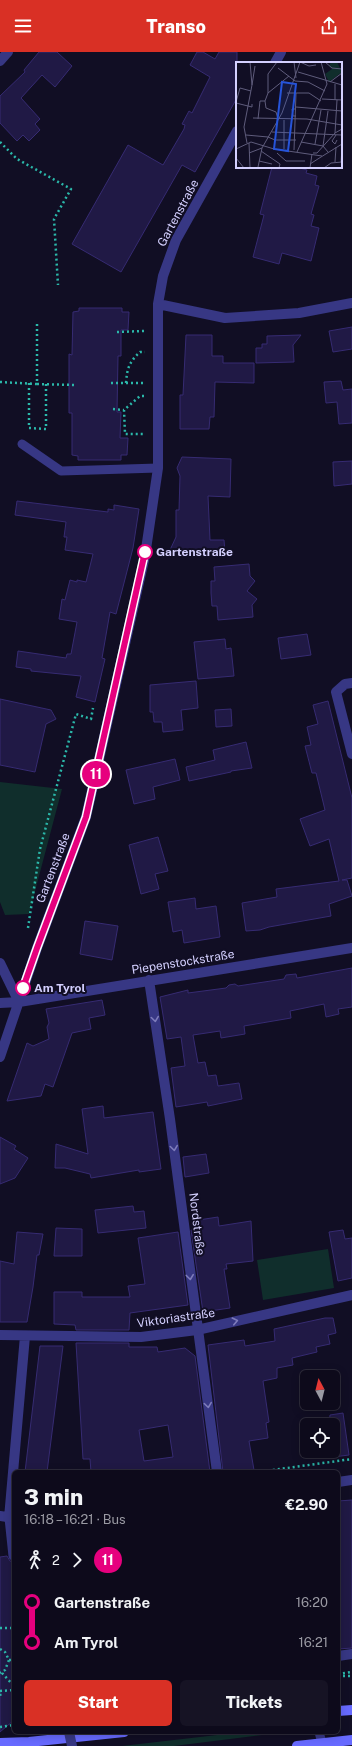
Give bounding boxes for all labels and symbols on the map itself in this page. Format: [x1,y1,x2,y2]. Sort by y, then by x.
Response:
inset map [236,62,342,168]
street label: Gartenstraße [155,177,202,249]
marker: Gartenstraße [137,544,153,560]
place label: Gartenstraße [156,545,233,559]
line badge: 11 [78,761,114,787]
street label: Gartenstraße [33,831,73,905]
street label: Piepenstockstraße [131,947,236,977]
marker: Am Tyrol [15,980,31,996]
place label: Am Tyrol [34,981,85,995]
one-way arrow [150,1016,159,1022]
one-way arrow [169,1145,178,1151]
street label: Nordstraße [186,1192,208,1256]
one-way arrow [185,1274,194,1280]
street label: Viktoriastraße [136,1306,216,1330]
one-way arrow [231,1317,238,1326]
north arrow [300,1370,340,1410]
one-way arrow [203,1402,212,1408]

